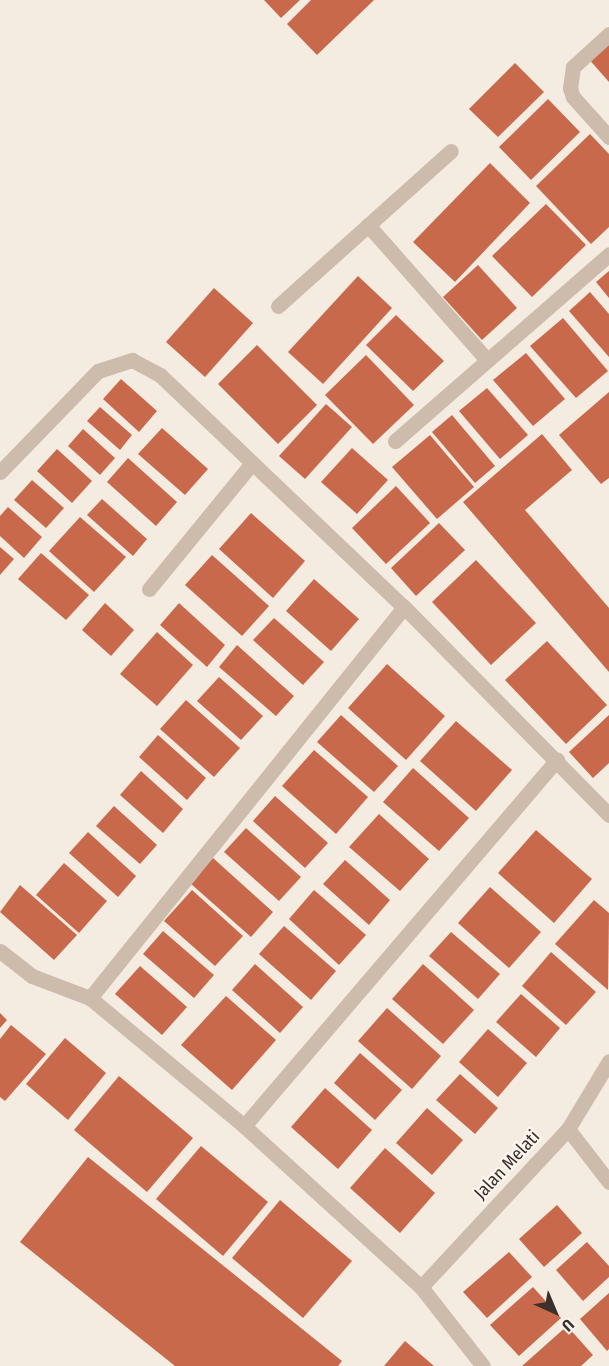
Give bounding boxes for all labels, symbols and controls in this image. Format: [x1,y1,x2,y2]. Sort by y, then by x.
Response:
street label: Jalan Melati [470,1126,544,1204]
north arrow [525,1282,585,1342]
text: U [558,1315,578,1335]

